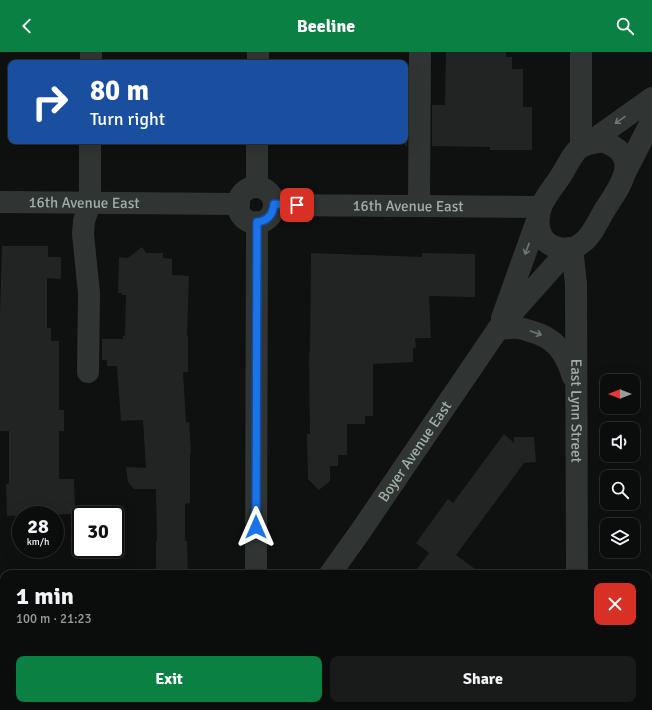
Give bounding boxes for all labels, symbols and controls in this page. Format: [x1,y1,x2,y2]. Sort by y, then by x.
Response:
icon: back [16,15,38,37]
text: Beeline [297,15,355,37]
icon: search [614,15,636,37]
text: 80 m [90,74,149,108]
icon: right [24,76,76,128]
text: Turn right [90,108,165,130]
one-way arrow [615,116,626,125]
pin [280,188,314,222]
street label: 16th Avenue East [28,193,140,212]
icon: arrive [286,194,308,216]
street label: 16th Avenue East [352,197,464,215]
one-way arrow [522,243,530,255]
one-way arrow [530,330,543,337]
street label: East Lynn Street [567,359,586,463]
north arrow [600,374,640,414]
map controls [600,374,640,558]
street label: Boyer Avenue East [374,398,455,505]
button: sound [600,422,640,462]
button: search [600,470,640,510]
speed limit sign: 30 [72,506,124,558]
position arrow [235,506,277,548]
text: 28 [27,514,49,539]
button: layers [600,518,640,558]
text: km/h [27,536,49,548]
text: 1 min [16,581,74,611]
button: close [594,583,636,625]
text: 100 m · 21:23 [16,611,92,627]
button: Exit [16,656,322,702]
button: Share [330,656,636,702]

